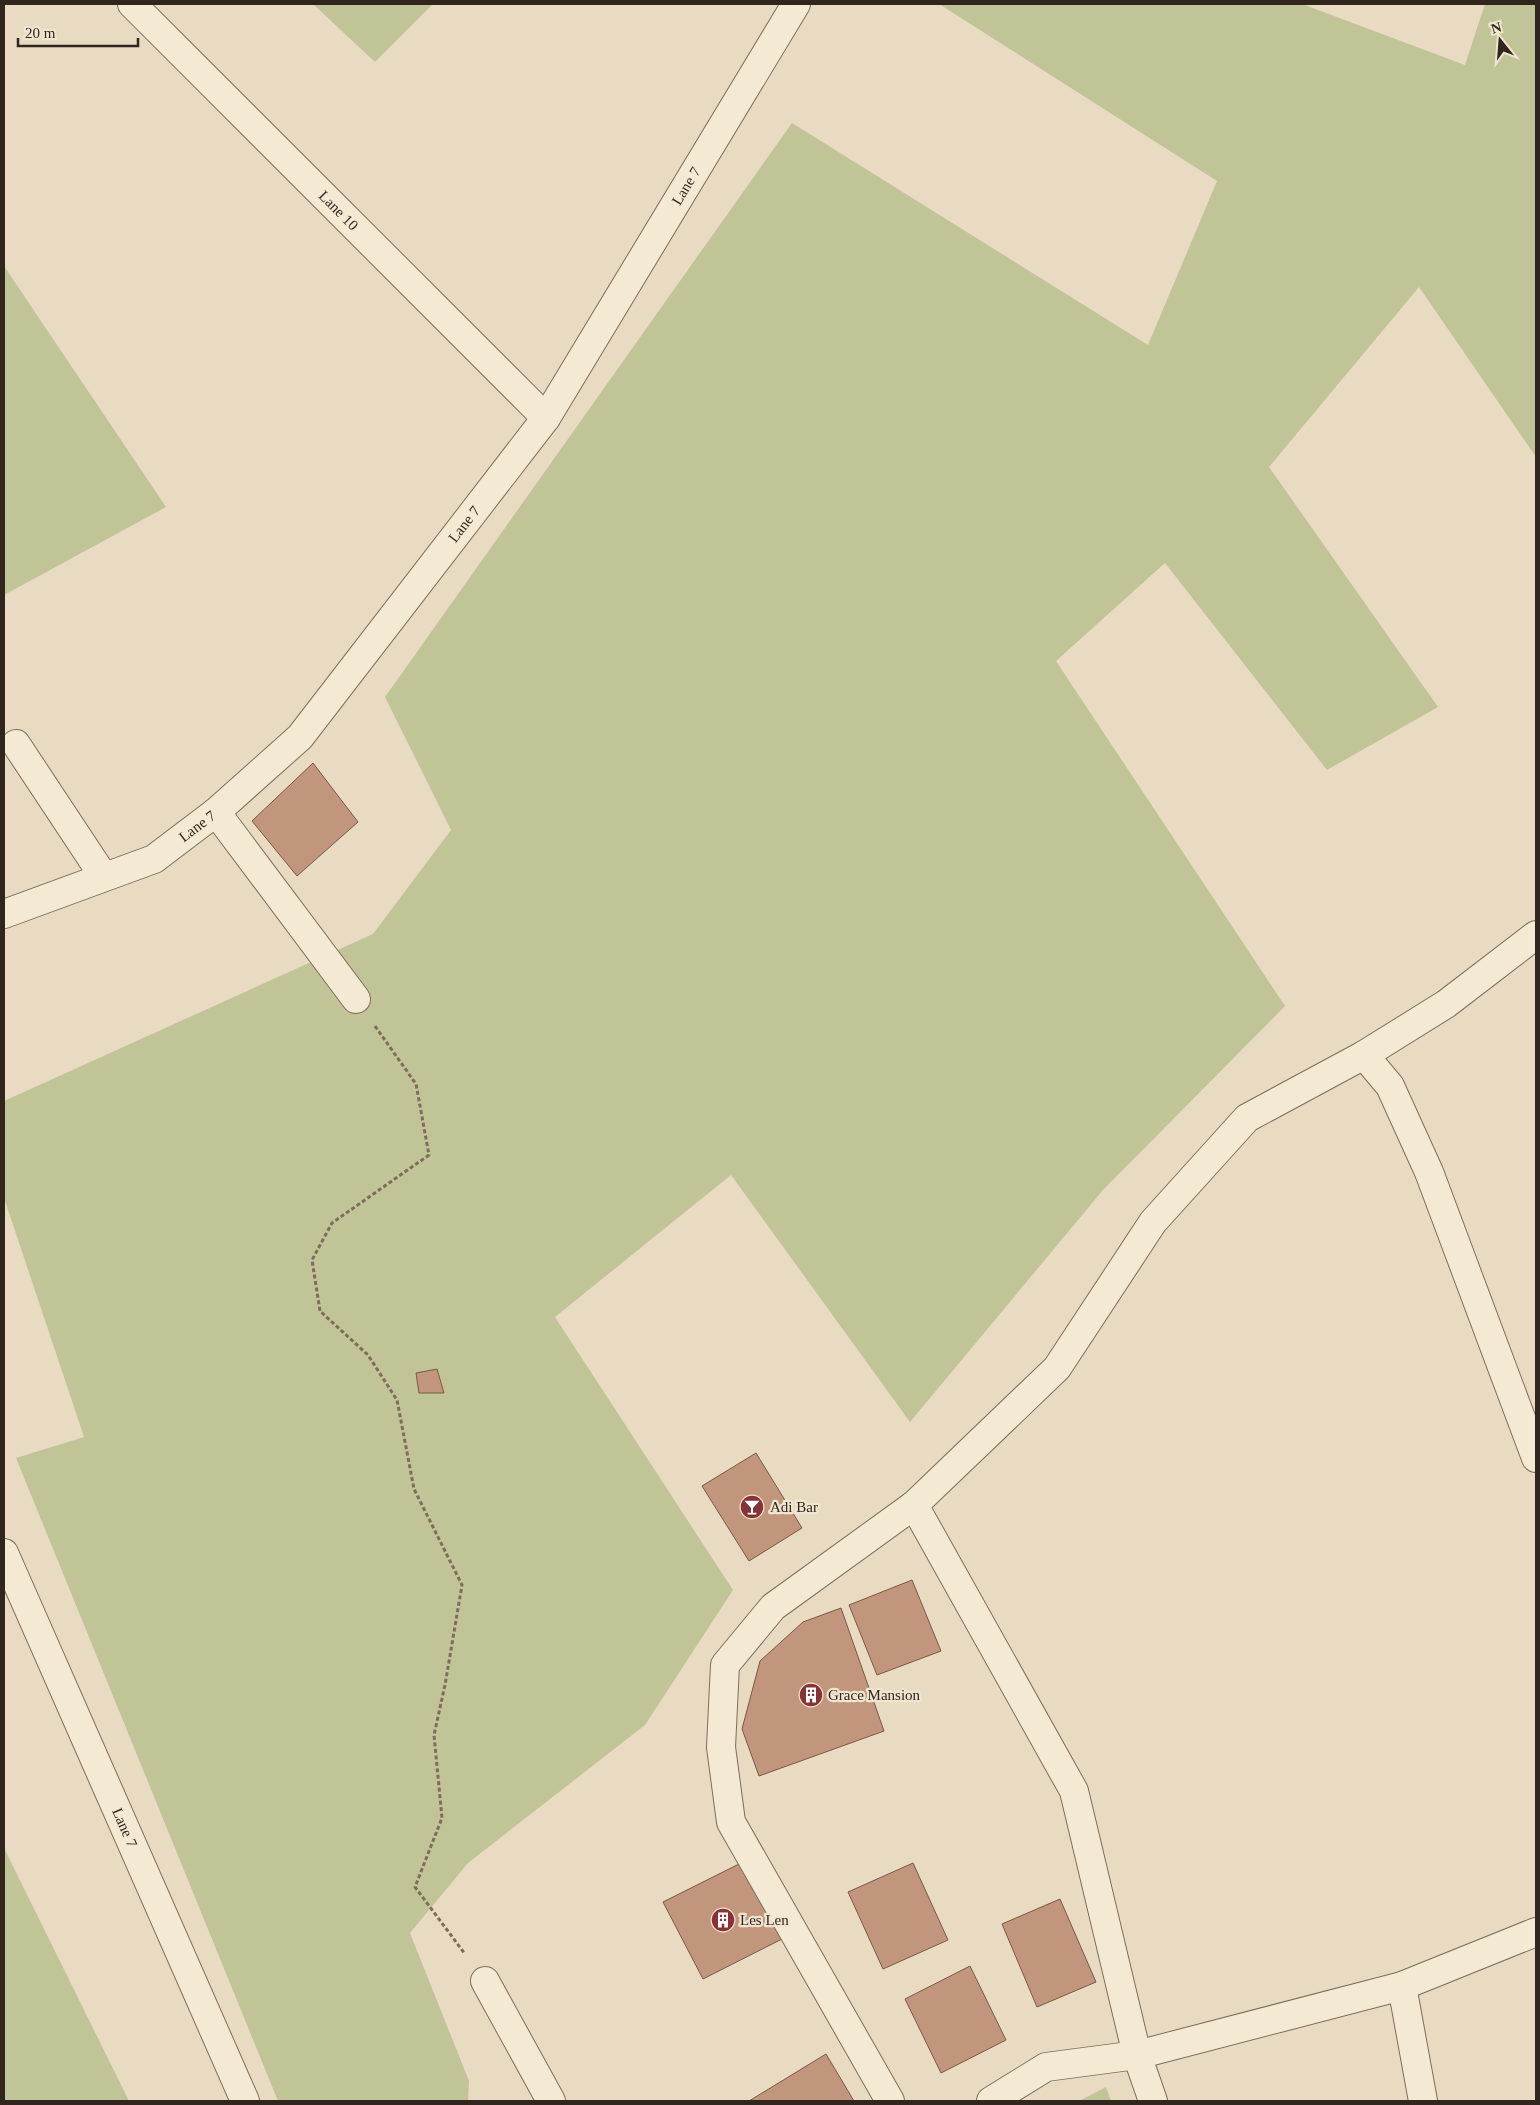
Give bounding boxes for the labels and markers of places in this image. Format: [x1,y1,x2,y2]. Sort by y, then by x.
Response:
bar icon: Adi Bar [739,1494,765,1520]
place label: Adi Bar [770,1499,818,1515]
building icon: Grace Mansion [798,1682,824,1708]
place label: Grace Mansion [828,1687,921,1703]
building icon: Les Len [710,1907,736,1933]
place label: Les Len [740,1912,789,1928]

